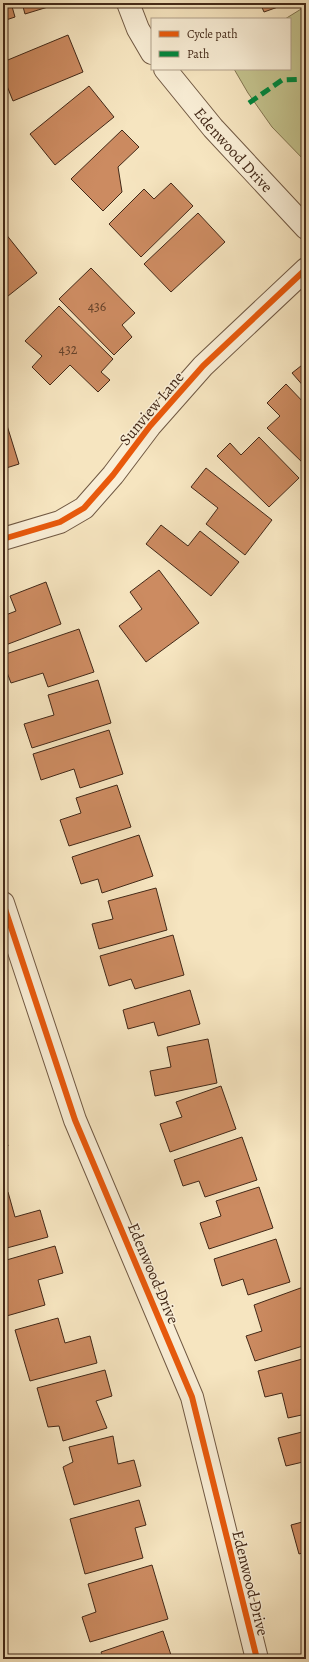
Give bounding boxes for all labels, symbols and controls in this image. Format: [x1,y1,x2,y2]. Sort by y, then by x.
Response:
legend [151,18,291,70]
text: Cycle path [187,26,238,42]
text: Path [187,46,210,62]
street label: Edenwood Drive [189,103,277,198]
house number: 436 [88,297,106,316]
house number: 432 [59,340,78,359]
street label: Sunview Lane [114,367,189,450]
street label: Edenwood Drive [122,1219,184,1327]
street label: Edenwood Drive [226,1528,274,1638]

